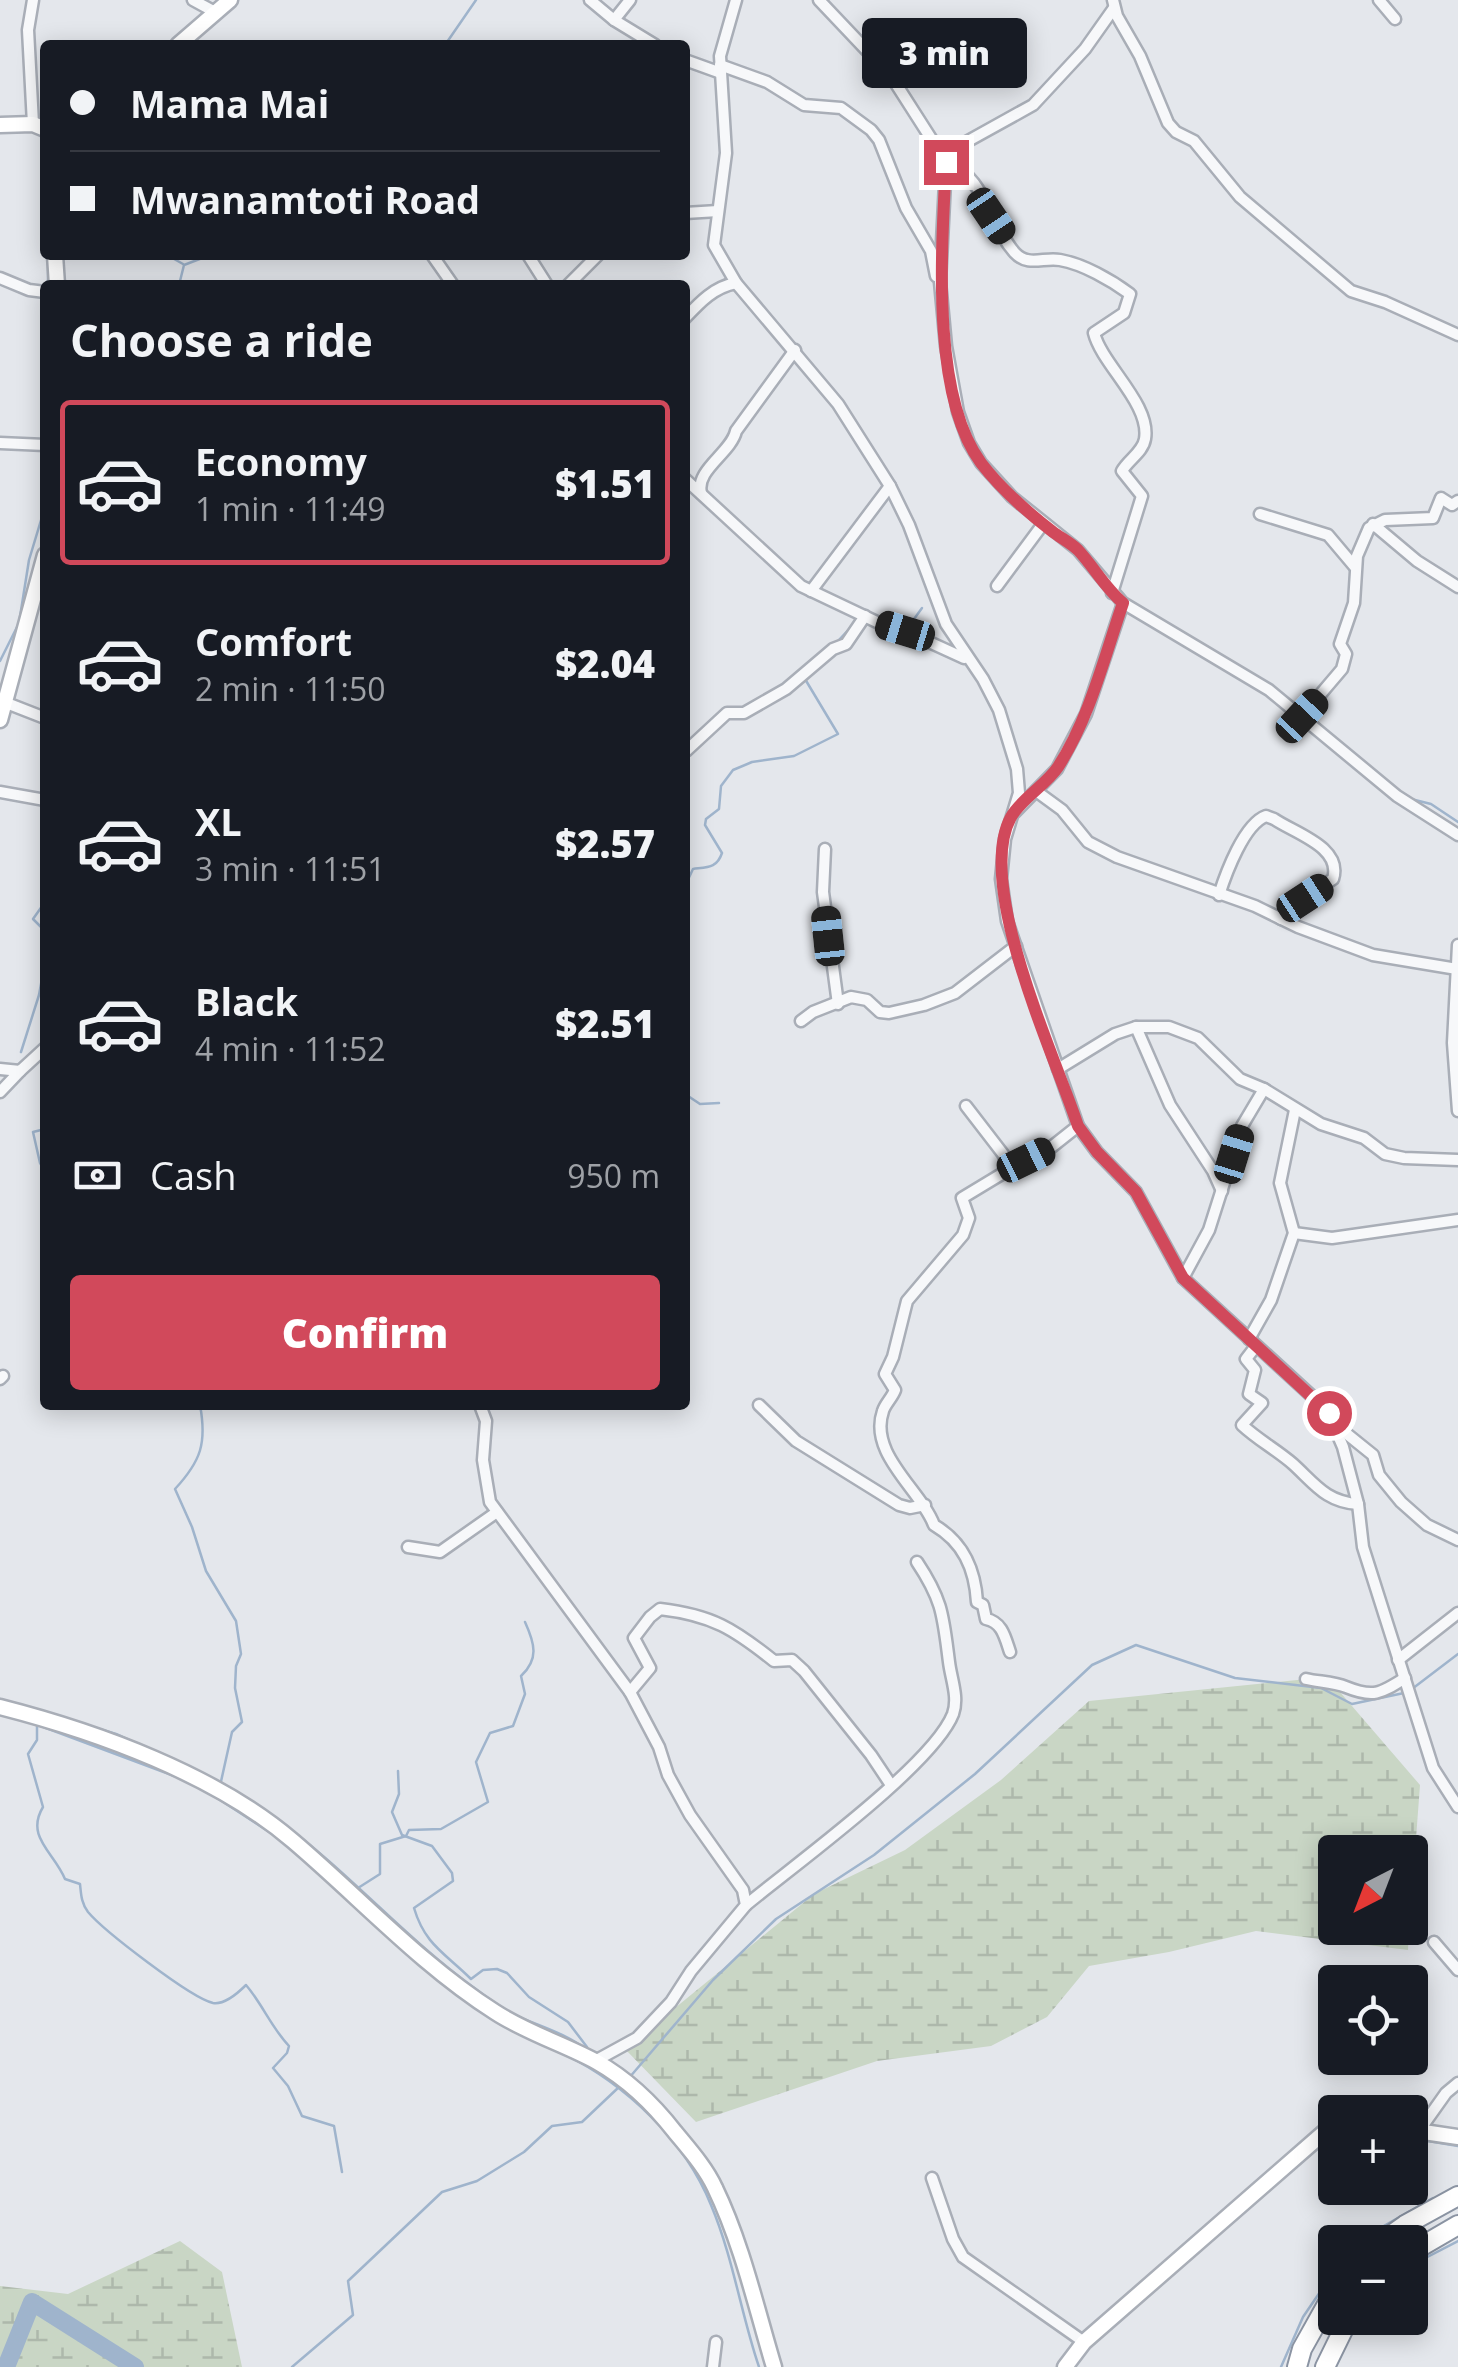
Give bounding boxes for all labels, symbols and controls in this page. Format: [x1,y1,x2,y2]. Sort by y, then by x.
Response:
callout: 3 min [864,17,1028,87]
text: 3 min [899,31,990,74]
text: Mama Mai [130,77,329,129]
route end [924,140,969,185]
text: Mwanamtoti Road [130,173,480,225]
car [962,183,1020,249]
text: Choose a ride [70,309,373,370]
text: Economy [195,435,367,487]
icon: car [75,438,165,528]
text: $1.51 [555,457,655,509]
text: 1 min · 11:49 [195,487,386,530]
car [872,608,938,654]
text: Comfort [195,615,352,667]
icon: car [75,618,165,708]
text: $2.04 [555,637,655,689]
text: 2 min · 11:50 [195,667,386,710]
car [1271,684,1333,748]
text: XL [195,795,242,847]
icon: car [75,798,165,888]
text: $2.57 [555,817,655,869]
text: 3 min · 11:51 [195,847,386,890]
car [1272,869,1338,927]
car [810,905,846,967]
text: Black [195,975,298,1027]
icon: car [75,978,165,1068]
text: $2.51 [555,997,655,1049]
text: 4 min · 11:52 [195,1027,386,1070]
car [1211,1121,1257,1187]
car [992,1133,1060,1187]
icon: cash [70,1148,125,1203]
text: Cash [150,1149,236,1201]
text: 950 m [567,1154,660,1197]
button: Confirm [70,1275,660,1390]
route start [1307,1391,1352,1436]
north arrow [1318,1835,1428,1945]
map controls [1318,1835,1428,2335]
button: locate [1318,1965,1428,2075]
button: + [1318,2095,1428,2205]
button: − [1318,2225,1428,2335]

